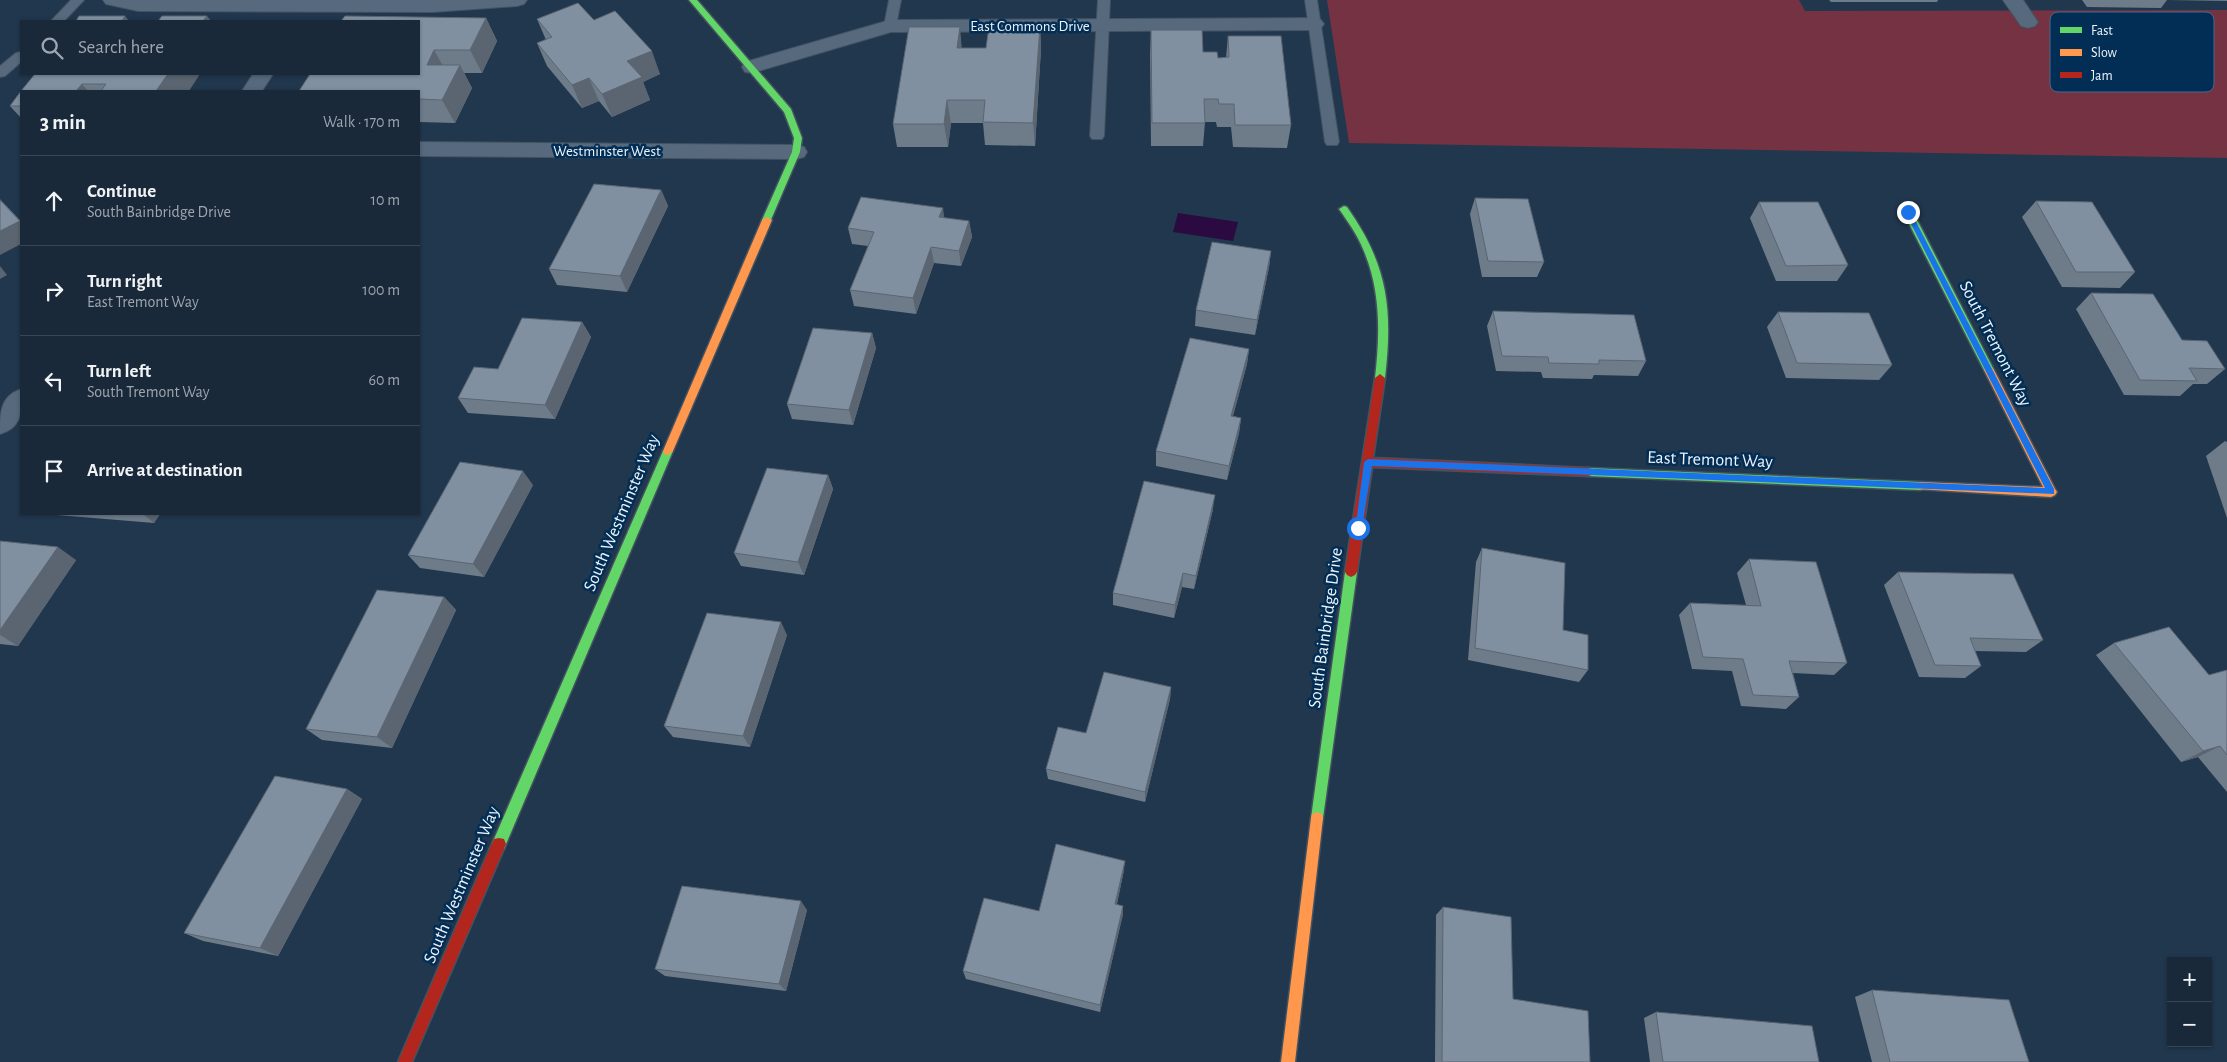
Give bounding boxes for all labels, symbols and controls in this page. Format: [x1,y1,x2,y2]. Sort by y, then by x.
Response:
legend [2050,12,2214,92]
street label: East Commons Drive [970,19,1090,34]
search box [20,20,420,75]
text: Fast [2091,24,2113,38]
icon: search [38,34,66,62]
text: Search here [78,38,164,57]
text: Slow [2091,46,2118,60]
text: Jam [2091,69,2113,83]
text: 3 min [40,112,86,133]
text: Walk · 170 m [323,114,400,130]
street label: Westminster West [553,144,661,159]
text: Continue [87,182,156,201]
icon: ahead [40,187,68,215]
text: 10 m [371,192,400,208]
route end [1897,201,1920,224]
text: South Bainbridge Drive [87,204,231,220]
text: Turn right [87,272,162,291]
icon: right [40,277,68,305]
street label: South Tremont Way [1956,278,2034,410]
text: 100 m [362,282,400,298]
text: East Tremont Way [87,294,199,310]
text: Turn left [87,362,151,381]
icon: left [40,367,68,395]
text: 60 m [369,372,400,388]
text: South Tremont Way [87,384,210,400]
street label: South Westminster Way [581,432,663,594]
street label: East Tremont Way [1647,449,1773,471]
icon: arrive [40,457,68,485]
text: Arrive at destination [87,461,243,480]
route start [1347,517,1370,540]
street label: South Bainbridge Drive [1306,547,1346,709]
street label: South Westminster Way [421,804,503,966]
map controls [2167,957,2212,1047]
button: + [2167,957,2212,1002]
button: − [2167,1002,2212,1047]

